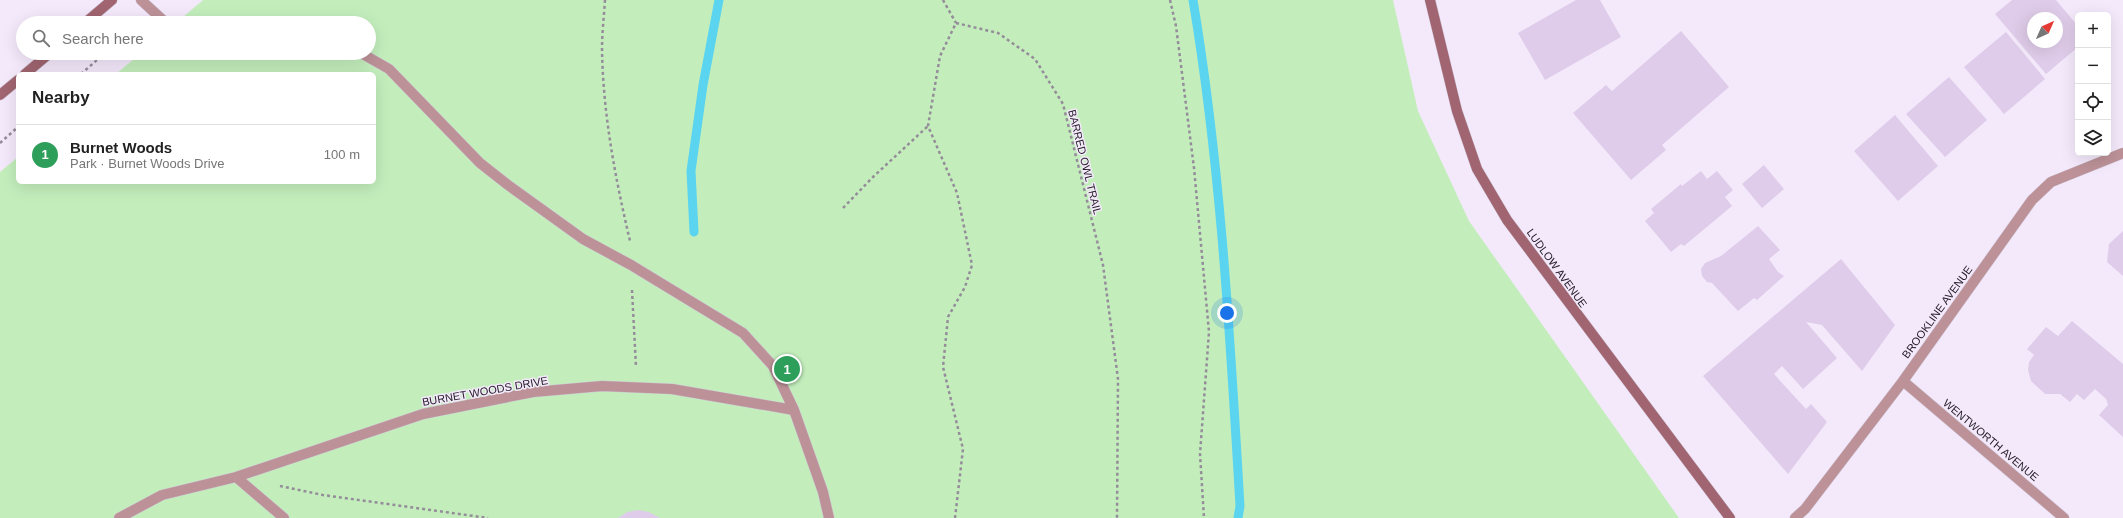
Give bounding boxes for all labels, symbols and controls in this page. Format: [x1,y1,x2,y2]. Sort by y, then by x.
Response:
north arrow [2027,12,2063,48]
map controls [2075,12,2111,156]
button: + [2075,12,2111,48]
search box [16,16,376,60]
icon: search [30,27,52,49]
text: Search here [62,30,144,47]
button: − [2075,48,2111,84]
button: locate [2075,84,2111,120]
text: Nearby [32,88,90,107]
street label: BARRED OWL TRAIL [1066,108,1104,216]
button: layers [2075,120,2111,156]
text: Burnet Woods [70,139,172,156]
text: 1 [41,147,49,162]
text: 100 m [324,147,360,162]
text: Park · Burnet Woods Drive [70,156,224,171]
street label: LUDLOW AVENUE [1525,226,1589,310]
street label: BROOKLINE AVENUE [1900,264,1974,360]
your location [1217,303,1237,323]
pin: 1 [774,354,800,384]
street label: BURNET WOODS DRIVE [421,374,549,408]
street label: WENTWORTH AVENUE [1941,397,2041,483]

